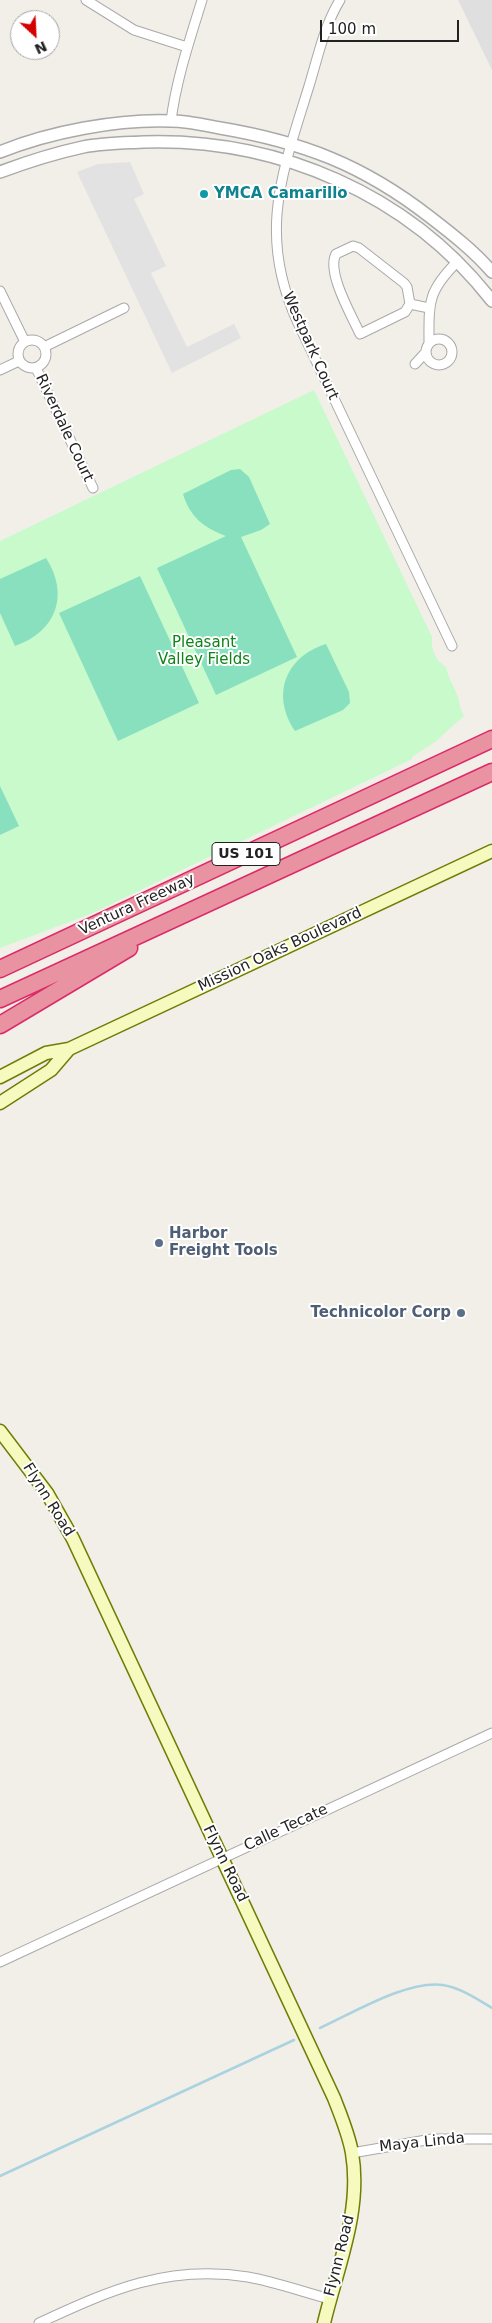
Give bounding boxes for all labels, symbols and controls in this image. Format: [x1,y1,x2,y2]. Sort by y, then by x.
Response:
north arrow [10,10,60,60]
scale bar [322,10,461,42]
text: 100 m [328,20,376,38]
text: N [32,38,50,57]
place label: YMCA Camarillo [214,185,348,203]
marker: YMCA Camarillo [198,188,210,200]
street label: Westpark Court [278,289,342,403]
street label: Riverdale Court [31,371,97,485]
park label: Pleasant Valley Fields [158,634,250,669]
road number: US 101 [212,842,280,866]
street label: Ventura Freeway [76,870,198,940]
street label: Mission Oaks Boulevard [195,904,365,996]
place label: Harbor Freight Tools [169,1225,278,1260]
marker: Harbor Freight Tools [153,1237,165,1249]
place label: Technicolor Corp [310,1304,451,1322]
marker: Technicolor Corp [455,1307,467,1319]
street label: Flynn Road [18,1460,78,1540]
street label: Calle Tecate [241,1801,331,1855]
street label: Flynn Road [199,1823,251,1905]
street label: Maya Linda [378,2130,466,2156]
street label: Flynn Road [321,2214,359,2298]

